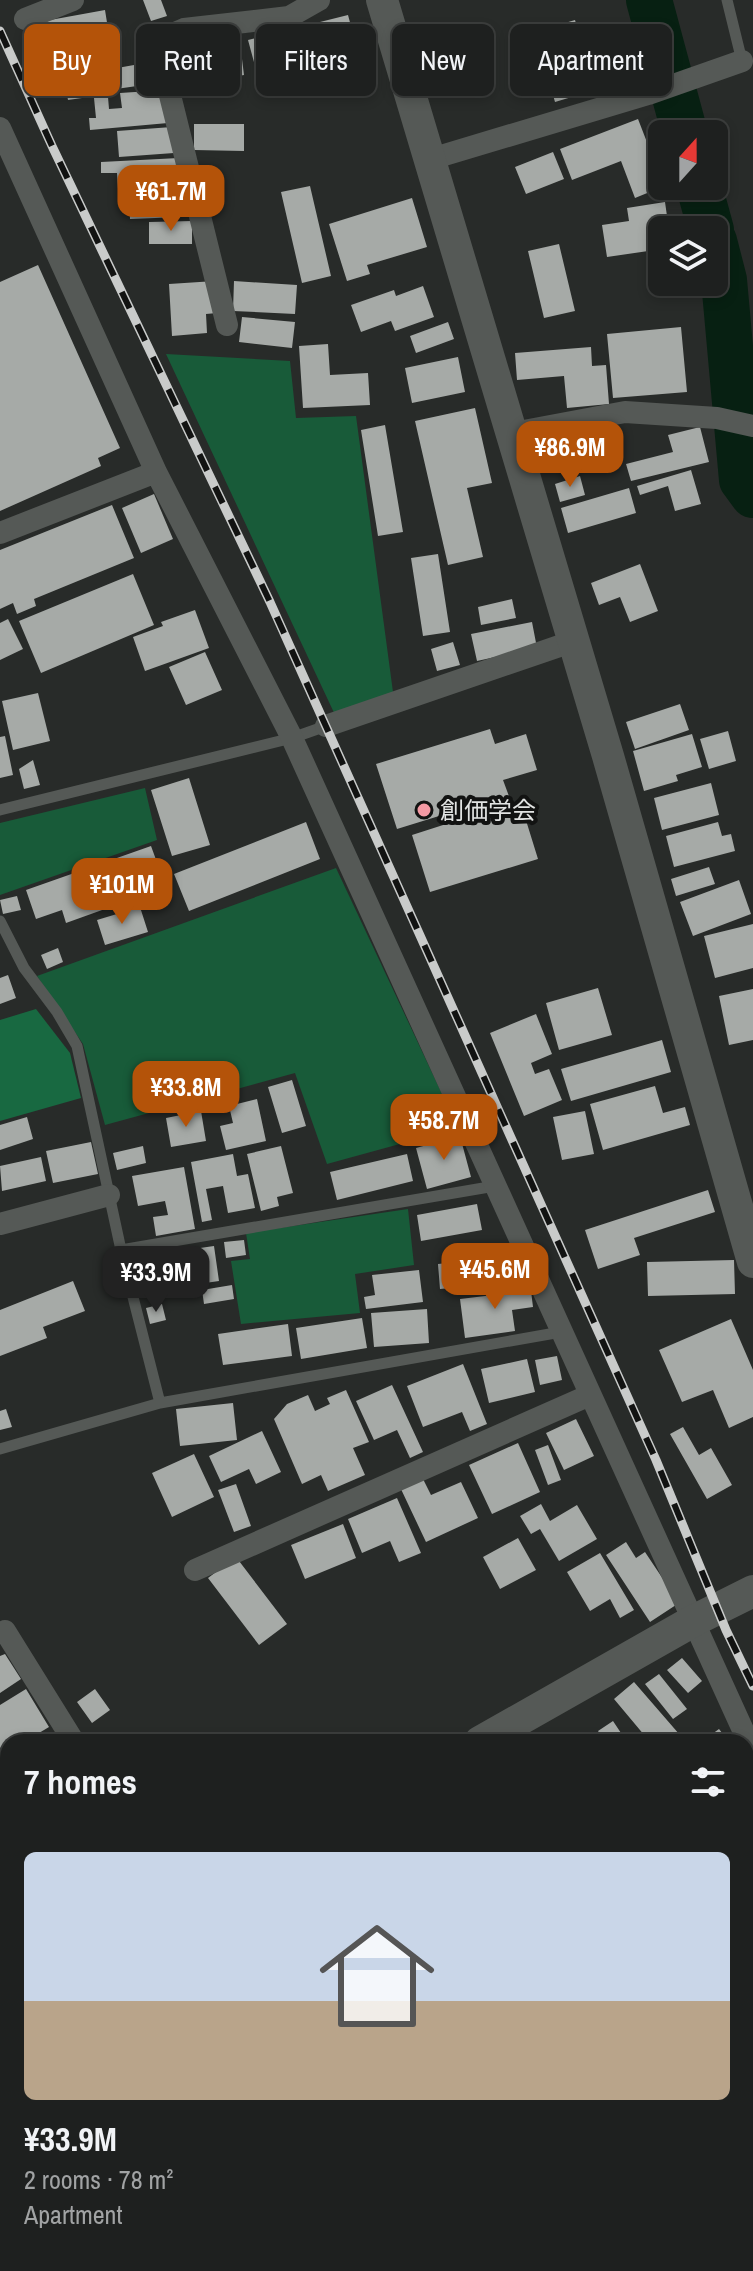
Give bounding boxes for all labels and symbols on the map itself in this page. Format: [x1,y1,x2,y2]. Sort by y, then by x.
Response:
north arrow [648,120,728,200]
pin: ¥61.7M [106,165,236,233]
pin: ¥86.9M [505,421,635,489]
place label: 創価学会 [440,794,536,826]
marker: 創価学会 [415,801,433,819]
pin: ¥101M [66,858,178,926]
pin: ¥33.8M [121,1061,251,1129]
pin: ¥58.7M [379,1094,509,1162]
pin: ¥45.6M [430,1243,560,1311]
pin: ¥33.9M [91,1246,221,1314]

